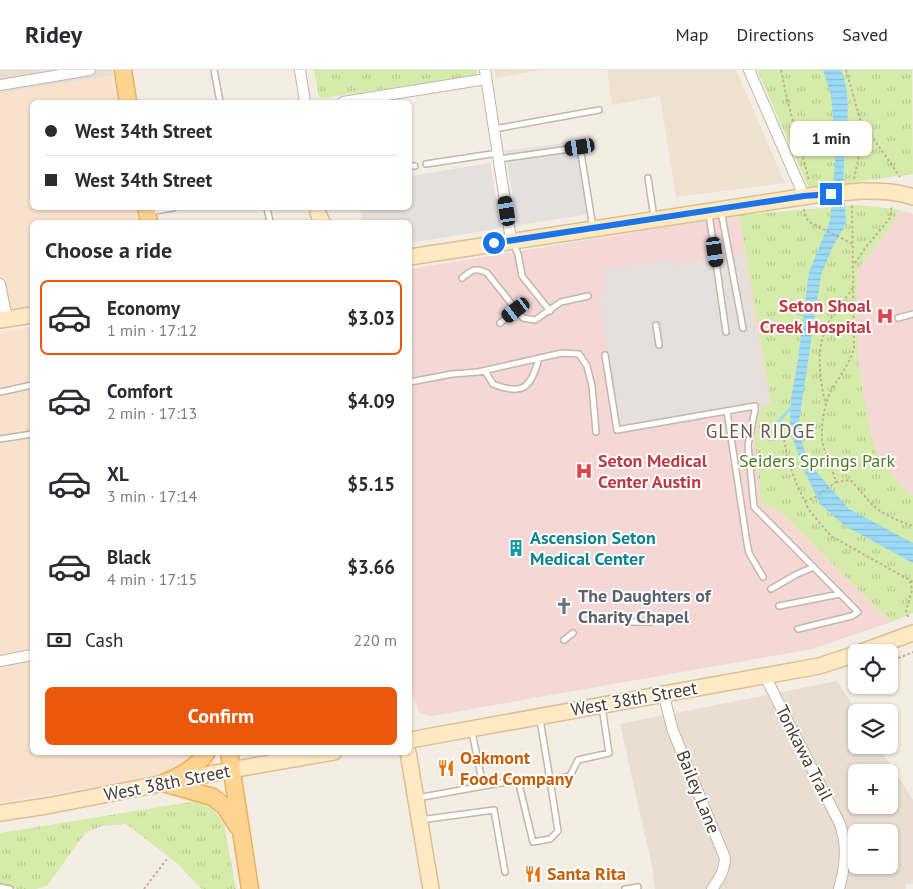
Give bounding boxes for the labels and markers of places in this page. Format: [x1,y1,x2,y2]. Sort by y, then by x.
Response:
place label: Seton Shoal Creek Hospital [760,294,872,338]
hospital icon: Seton Shoal Creek Hospital [875,306,895,326]
place label: Seton Medical Center Austin [598,449,708,493]
hospital icon: Seton Medical Center Austin [574,461,594,481]
place label: Ascension Seton Medical Center [530,526,656,570]
building icon: Ascension Seton Medical Center [506,538,526,558]
place label: The Daughters of Charity Chapel [578,584,712,628]
church icon: The Daughters of Charity Chapel [554,596,574,616]
place label: Oakmont Food Company [460,746,574,790]
restaurant icon: Oakmont Food Company [436,758,456,778]
place label: Santa Rita [547,862,626,885]
restaurant icon: Santa Rita [523,864,543,884]

